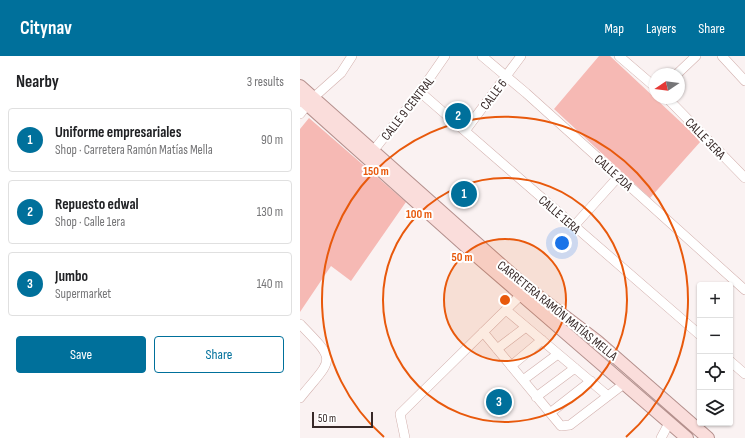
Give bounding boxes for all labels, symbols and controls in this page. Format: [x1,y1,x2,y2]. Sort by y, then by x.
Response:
text: Citynav [20,17,72,40]
text: Map [604,20,624,37]
text: Layers [646,20,676,37]
text: Share [698,20,725,37]
north arrow [649,68,685,104]
text: Nearby [16,72,59,92]
street label: CALLE 9 CENTRAL [378,73,438,144]
text: 3 results [247,74,284,90]
street label: CALLE 6 [477,76,511,113]
pin: 2 [445,101,471,131]
street label: CALLE 3ERA [682,115,729,163]
text: Uniforme empresariales [55,123,181,142]
text: 1 [27,132,33,148]
text: 90 m [261,132,283,148]
text: Shop · Carretera Ramón Matías Mella [55,142,213,158]
street label: CALLE 2DA [591,151,636,194]
text: 150 m [363,164,389,179]
pin: 1 [451,179,477,209]
street label: CALLE 1ERA [535,192,584,238]
text: Repuesto edwal [55,195,139,214]
text: 2 [27,204,33,220]
text: 130 m [257,204,283,220]
text: 100 m [406,207,432,222]
text: Shop · Calle 1era [55,214,125,230]
your location [552,233,572,253]
text: 50 m [452,250,472,265]
street label: CARRETERA RAMÓN MATÍAS MELLA [494,257,621,364]
text: Jumbo [55,267,88,286]
text: 3 [27,276,33,292]
text: 140 m [257,276,283,292]
map controls [697,282,733,426]
button: + [697,282,733,318]
text: Supermarket [55,286,111,302]
centre of rings [498,293,512,307]
button: − [697,318,733,354]
button: Save [16,336,146,373]
button: Share [154,336,284,373]
button: locate [697,354,733,390]
pin: 3 [486,387,512,417]
button: layers [697,390,733,426]
scale bar [312,410,373,429]
text: 50 m [318,412,336,425]

